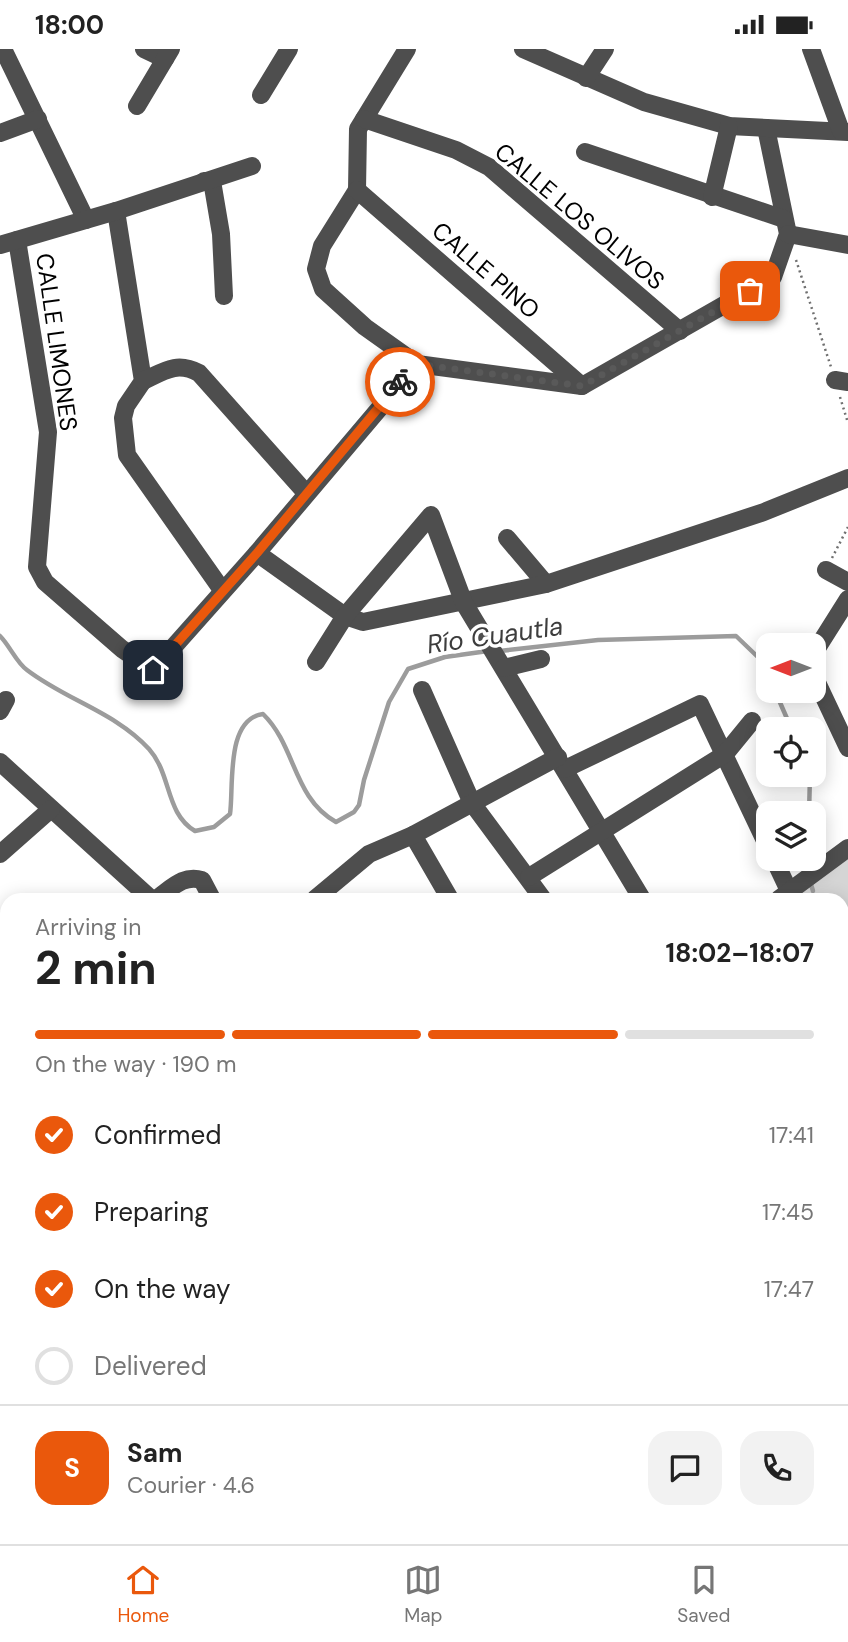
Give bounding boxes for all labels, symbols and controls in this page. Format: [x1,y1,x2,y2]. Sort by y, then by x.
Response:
text: 18:00 [35,8,104,42]
street label: CALLE LOS OLIVOS [489,136,671,296]
street label: CALLE PINO [426,215,546,325]
street label: CALLE LIMONES [29,251,85,433]
pin [720,261,780,321]
icon: bag [731,272,769,310]
courier [365,347,435,417]
icon: bike [381,363,419,401]
water label: Río Cuautla [425,609,565,661]
north arrow [756,633,826,703]
map controls [756,633,826,871]
pin [123,640,183,700]
icon: home [134,651,172,689]
button: locate [756,717,826,787]
button: layers [756,801,826,871]
text: Arriving in [35,912,141,942]
text: 18:02–18:07 [666,936,814,970]
text: 2 min [35,938,157,998]
text: On the way · 190 m [35,1049,236,1079]
icon: check [35,1116,73,1154]
text: Confirmed [94,1118,221,1152]
text: 17:41 [769,1120,814,1150]
icon: check [35,1193,73,1231]
text: Preparing [94,1195,209,1229]
text: 17:45 [762,1197,814,1227]
icon: check [35,1270,73,1308]
text: On the way [94,1272,230,1306]
text: 17:47 [764,1274,814,1304]
text: Delivered [94,1349,207,1383]
button: chat [648,1431,722,1505]
button: phone [740,1431,814,1505]
text: Sam [127,1436,182,1470]
text: S [64,1451,80,1485]
text: Courier · 4.6 [127,1470,255,1500]
tab: Home [117,1561,169,1628]
tab: Map [404,1561,442,1628]
tab: Saved [677,1561,731,1628]

